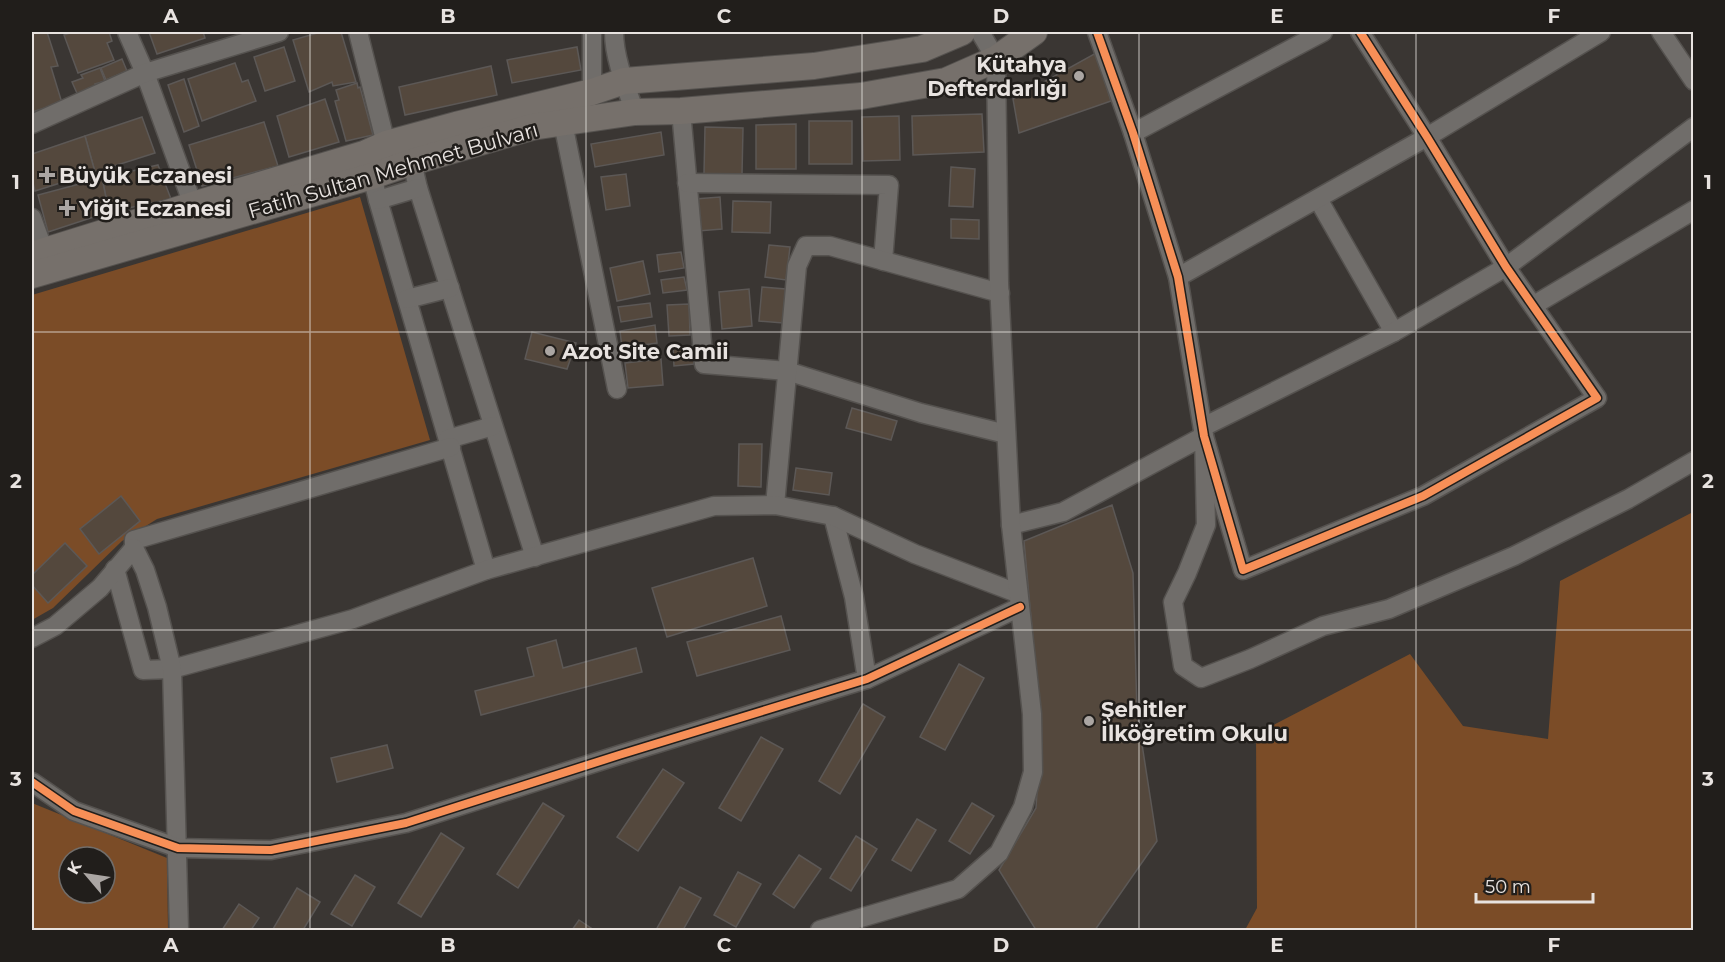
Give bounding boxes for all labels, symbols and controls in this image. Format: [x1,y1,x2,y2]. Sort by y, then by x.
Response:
text: A [162,4,179,28]
text: B [440,4,456,28]
text: C [717,4,732,28]
text: D [993,4,1009,28]
text: E [1270,4,1284,28]
text: F [1548,4,1561,28]
place label: Kütahya Defterdarlığı [927,52,1067,101]
marker: Kütahya Defterdarlığı [1072,69,1086,83]
street label: Fatih Sultan Mehmet Bulvarı [245,117,541,223]
place label: Büyük Eczanesi [59,163,232,188]
marker: Büyük Eczanesi [40,168,54,182]
text: 1 [12,170,20,194]
text: 1 [1704,170,1712,194]
place label: Yiğit Eczanesi [78,196,231,221]
marker: Yiğit Eczanesi [60,201,74,215]
place label: Azot Site Camii [561,339,729,364]
marker: Azot Site Camii [543,344,557,358]
text: 2 [10,469,22,493]
text: 2 [1702,469,1714,493]
place label: Şehitler İlköğretim Okulu [1101,697,1288,746]
marker: Şehitler İlköğretim Okulu [1082,714,1096,728]
text: 3 [9,767,22,791]
text: 3 [1701,767,1714,791]
north arrow [57,845,117,905]
text: K [63,857,86,878]
scale bar [1476,866,1593,904]
text: 50 m [1485,876,1531,898]
text: A [162,933,179,957]
text: B [440,933,456,957]
text: C [717,933,732,957]
text: D [993,933,1009,957]
text: E [1270,933,1284,957]
text: F [1548,933,1561,957]

